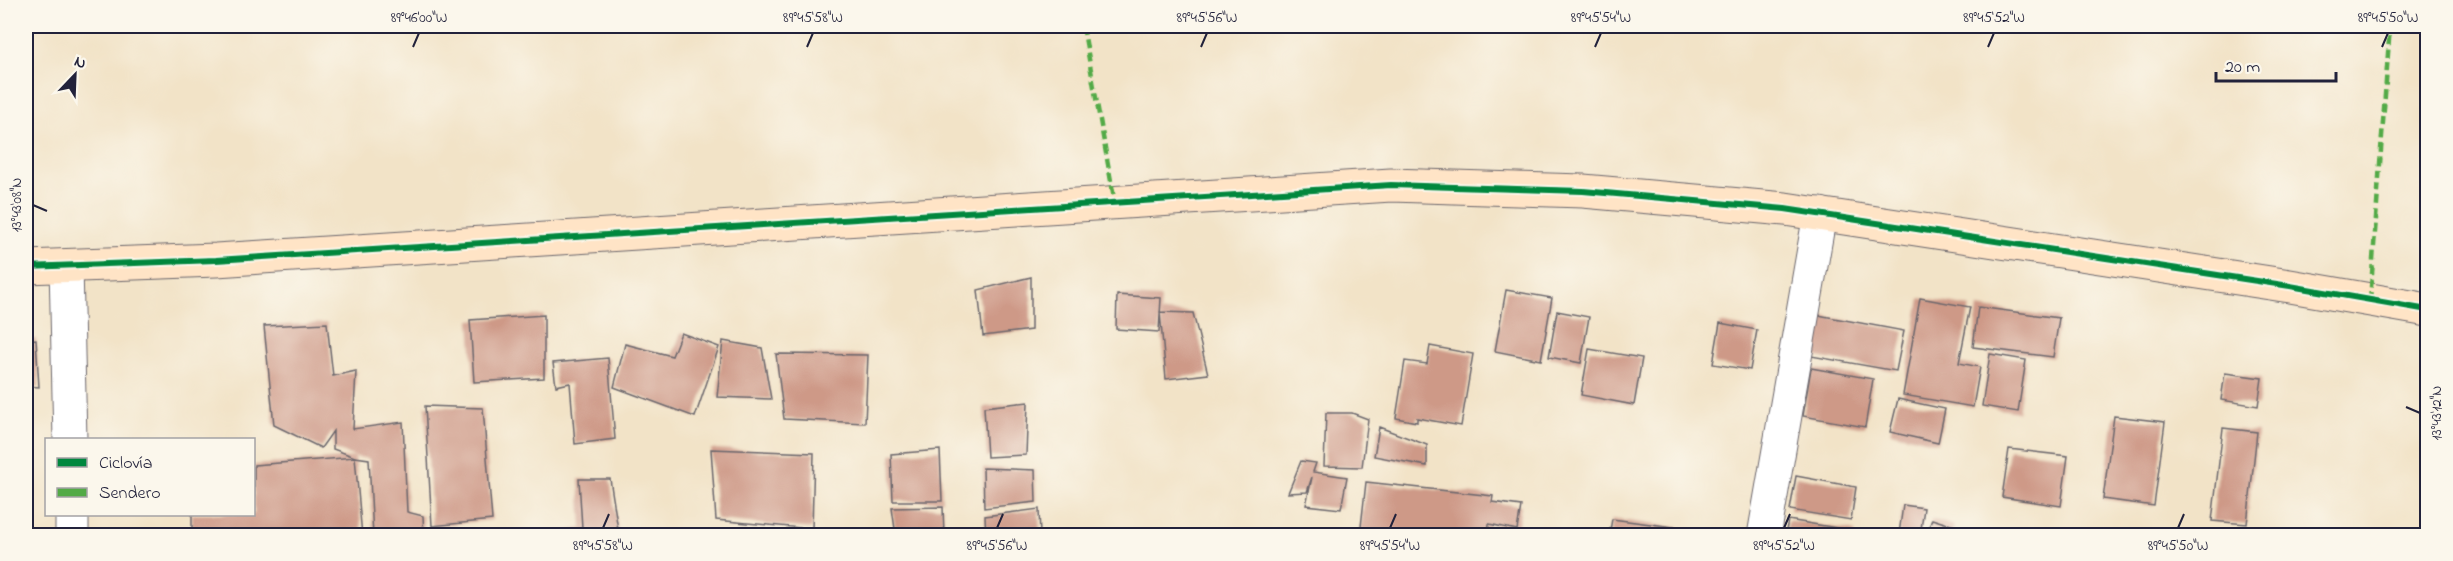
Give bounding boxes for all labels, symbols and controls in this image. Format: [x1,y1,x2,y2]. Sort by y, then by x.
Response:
text: 89°46'00"W [391,7,447,29]
text: 89°45'58"W [783,7,843,29]
text: 89°45'56"W [1177,7,1237,29]
text: 89°45'54"W [1571,7,1631,29]
text: 89°45'52"W [1963,7,2025,29]
text: 89°45'50"W [2358,7,2418,29]
north arrow [45,45,105,105]
scale bar [2216,45,2336,83]
text: N [70,50,90,76]
text: 20 m [2225,55,2260,81]
text: 13°43'08"N [6,178,28,232]
text: 13°43'12"N [2426,386,2448,440]
legend [45,438,255,516]
text: Ciclovía [99,451,152,477]
text: Sendero [99,481,161,507]
text: 89°45'58"W [573,535,633,557]
text: 89°45'56"W [967,535,1027,557]
text: 89°45'54"W [1360,535,1420,557]
text: 89°45'52"W [1753,535,1815,557]
text: 89°45'50"W [2148,535,2208,557]

